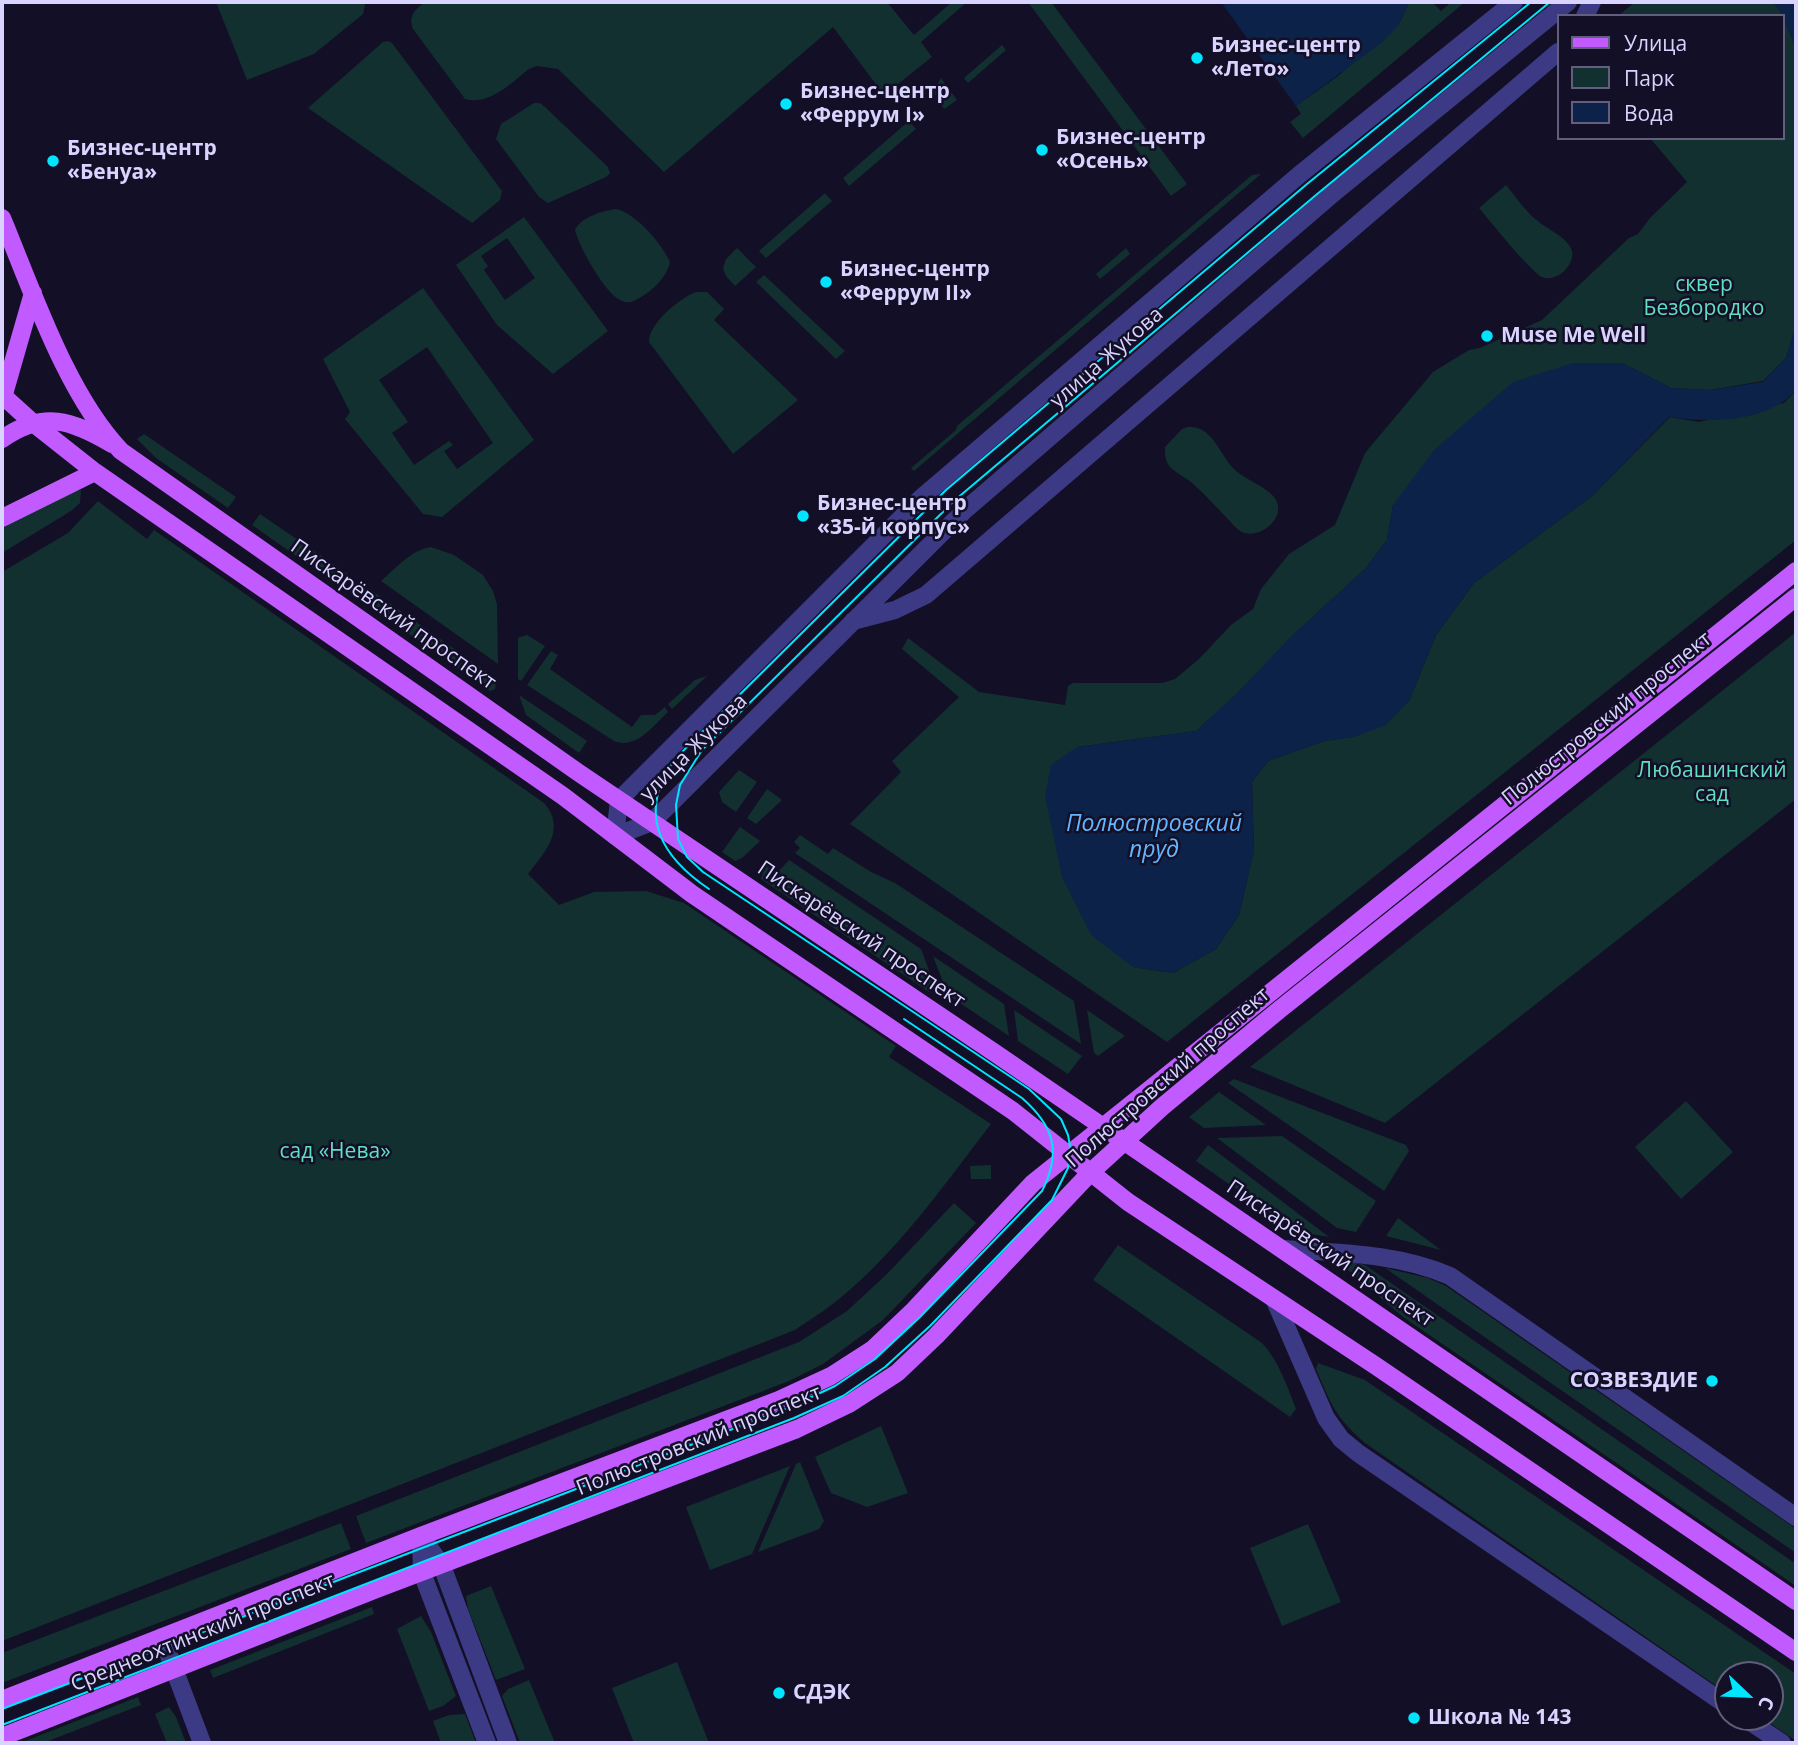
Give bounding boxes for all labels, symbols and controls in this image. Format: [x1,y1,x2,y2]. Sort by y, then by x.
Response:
legend [1556,14,1784,140]
text: Улица [1624,29,1687,57]
place label: Бизнес-центр «Лето» [1211,33,1361,83]
marker: Бизнес-центр «Лето» [1189,50,1205,66]
text: Парк [1624,64,1675,92]
place label: Бизнес-центр «Феррум I» [800,79,950,129]
marker: Бизнес-центр «Феррум I» [778,96,794,112]
text: Вода [1624,99,1674,127]
place label: Бизнес-центр «Осень» [1056,125,1206,175]
place label: Бизнес-центр «Бенуа» [67,136,217,186]
marker: Бизнес-центр «Осень» [1034,142,1050,158]
marker: Бизнес-центр «Бенуа» [45,153,61,169]
place label: Бизнес-центр «Феррум II» [840,257,990,307]
park label: сквер Безбородко [1644,272,1764,322]
marker: Бизнес-центр «Феррум II» [818,274,834,290]
street label: улица Жукова [1045,302,1169,414]
place label: Muse Me Well [1501,323,1646,349]
marker: Muse Me Well [1479,328,1495,344]
place label: Бизнес-центр «35-й корпус» [817,491,970,541]
marker: Бизнес-центр «35-й корпус» [795,508,811,524]
street label: Пискарёвский проспект [285,534,501,696]
street label: Полюстровский проспект [1497,627,1717,811]
street label: улица Жукова [635,689,753,807]
park label: Любашинский сад [1637,758,1787,808]
water label: Полюстровский пруд [1066,810,1242,864]
street label: Пискарёвский проспект [752,856,970,1014]
street label: Полюстровский проспект [1061,983,1275,1173]
park label: сад «Нева» [279,1139,391,1165]
street label: Пискарёвский проспект [1221,1175,1439,1333]
place label: СОЗВЕЗДИЕ [1570,1368,1698,1394]
marker: СОЗВЕЗДИЕ [1704,1373,1720,1389]
street label: Полюстровский проспект [573,1380,825,1502]
street label: Среднеохтинский проспект [67,1568,339,1698]
north arrow [1714,1661,1784,1731]
place label: СДЭК [793,1680,850,1706]
marker: СДЭК [771,1685,787,1701]
text: С [1752,1693,1781,1714]
place label: Школа № 143 [1428,1705,1571,1731]
marker: Школа № 143 [1406,1710,1422,1726]

